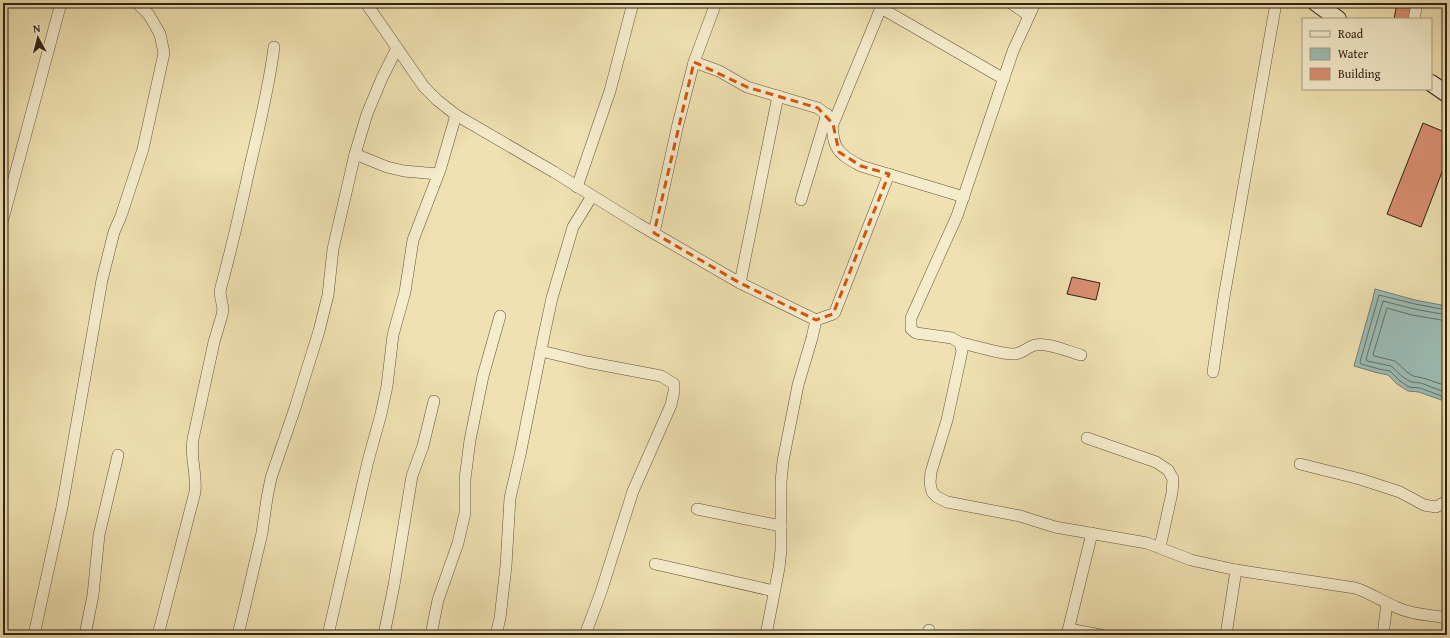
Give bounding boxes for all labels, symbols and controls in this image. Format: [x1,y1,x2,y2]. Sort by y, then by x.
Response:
north arrow [18,18,58,58]
legend [1302,18,1432,90]
text: N [32,20,42,36]
text: Road [1338,25,1364,42]
text: Water [1338,45,1368,62]
text: Building [1338,65,1381,82]

